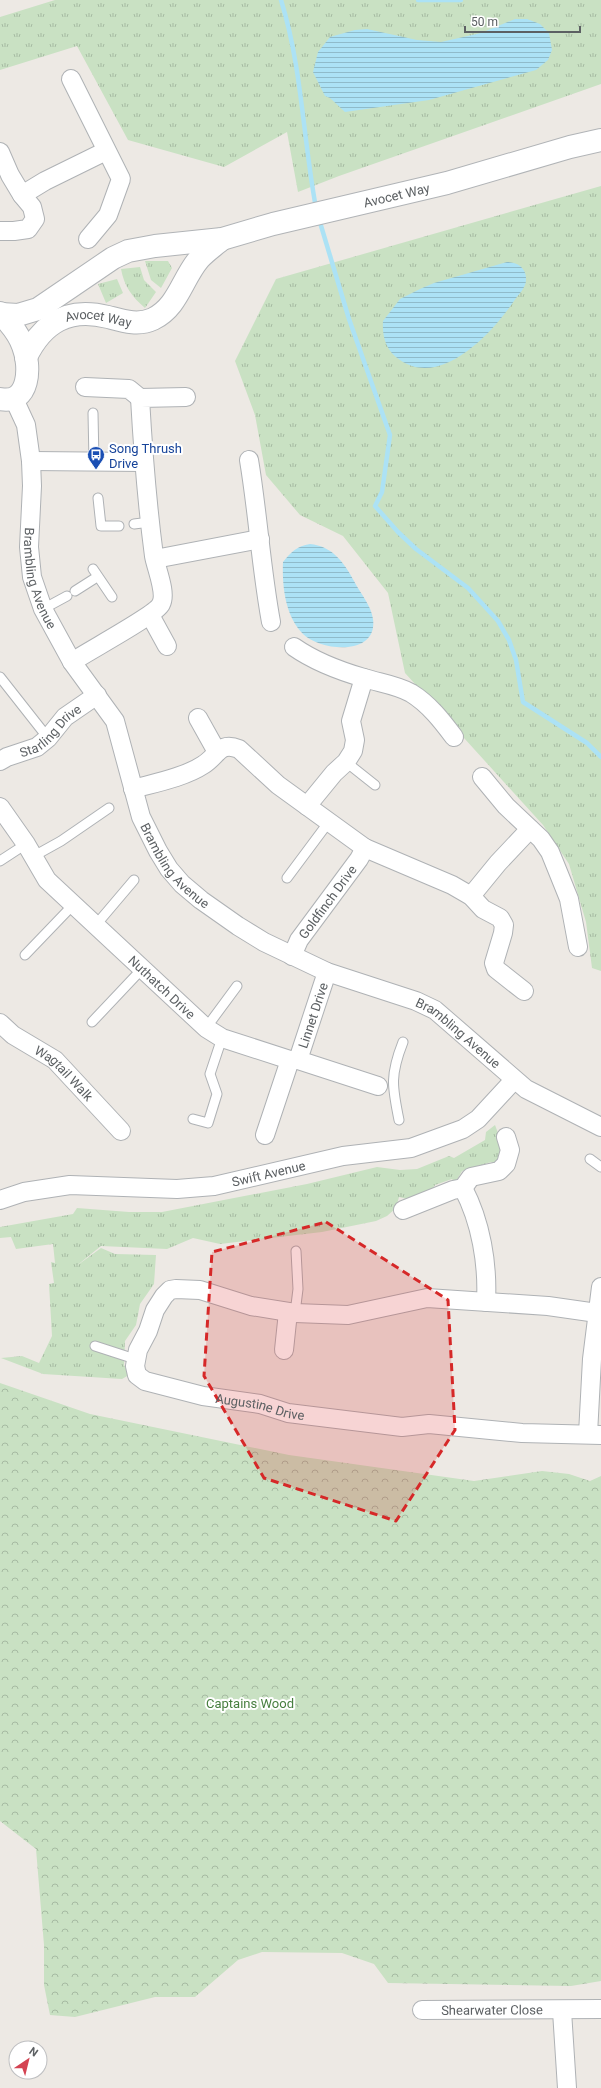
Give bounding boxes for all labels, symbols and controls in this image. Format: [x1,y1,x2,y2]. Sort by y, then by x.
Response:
scale bar [465,8,580,34]
text: 50 m [471,15,498,29]
street label: Avocet Way [362,180,431,210]
street label: Avocet Way [63,307,133,330]
place label: Song Thrush Drive [109,441,182,471]
bus stop icon: Song Thrush Drive [86,445,106,470]
street label: Brambling Avenue [21,527,59,632]
street label: Starling Drive [18,701,84,760]
street label: Brambling Avenue [137,821,212,912]
street label: Goldfinch Drive [296,862,360,942]
street label: Nuthatch Drive [125,953,198,1022]
street label: Linnet Drive [295,981,331,1050]
street label: Brambling Avenue [413,995,503,1071]
street label: Wagtail Walk [32,1043,96,1104]
street label: Swift Avenue [230,1158,307,1190]
street label: Augustine Drive [215,1391,305,1423]
park label: Captains Wood [206,1696,294,1711]
street label: Shearwater Close [441,2002,543,2018]
north arrow [8,2040,48,2080]
text: N [27,2045,41,2060]

